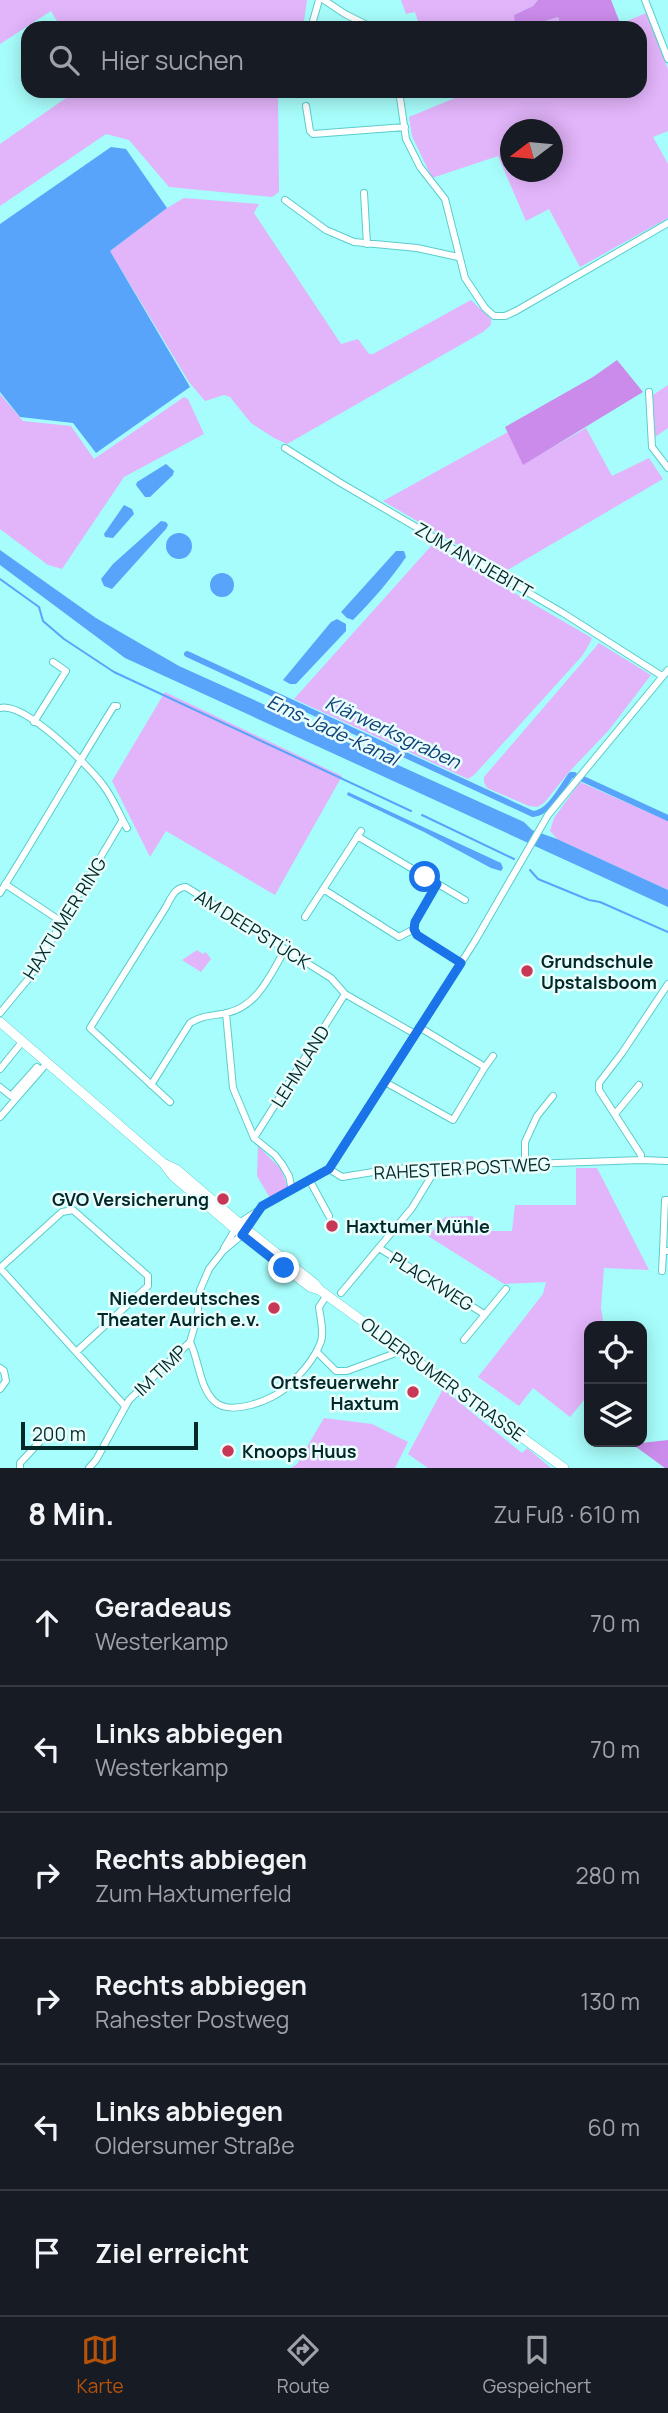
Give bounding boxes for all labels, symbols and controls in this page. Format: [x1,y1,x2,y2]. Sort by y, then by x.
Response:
search box [21,21,647,98]
icon: search [45,41,83,79]
text: Hier suchen [101,42,244,78]
north arrow [500,119,563,182]
street label: ZUM ANTJEBITT [411,517,537,603]
water label: Ems-Jade-Kanal [263,688,405,773]
water label: Klärwerksgraben [321,689,465,775]
street label: HAXTUMER RING [17,852,111,984]
route start [409,861,440,892]
street label: AM DEEPSTÜCK [191,884,315,974]
place label: Grundschule Upstalsboom [541,949,657,994]
marker: Grundschule Upstalsboom [519,963,535,979]
street label: LEHMLAND [265,1021,335,1111]
street label: RAHESTER POSTWEG [373,1151,551,1185]
place label: GVO Versicherung [52,1187,209,1211]
marker: GVO Versicherung [215,1191,231,1207]
place label: Haxtumer Mühle [346,1214,490,1238]
marker: Haxtumer Mühle [324,1218,340,1234]
street label: PLACKWEG [386,1246,478,1316]
route end [268,1252,299,1283]
place label: Niederdeutsches Theater Aurich e.v. [97,1286,260,1331]
marker: Niederdeutsches Theater Aurich e.v. [266,1300,282,1316]
street label: OLDERSUMER STRASSE [356,1311,530,1447]
map controls [584,1321,647,1447]
button: locate [584,1321,647,1384]
street label: IM TIMP [129,1339,191,1401]
place label: Ortsfeuerwehr Haxtum [271,1370,399,1415]
marker: Ortsfeuerwehr Haxtum [405,1384,421,1400]
button: layers [584,1384,647,1447]
scale bar [21,1419,198,1451]
text: 200 m [32,1421,86,1447]
place label: Knoops Huus [242,1439,357,1463]
marker: Knoops Huus [220,1443,236,1459]
text: 8 Min. [28,1493,114,1534]
text: Zu Fuß · 610 m [493,1498,640,1530]
text: Geradeaus [95,1589,231,1625]
icon: ahead [28,1604,66,1642]
text: 70 m [590,1607,640,1639]
text: Westerkamp [95,1625,228,1657]
text: Links abbiegen [95,1715,283,1751]
icon: left [28,1730,66,1768]
text: 70 m [590,1733,640,1765]
text: Westerkamp [95,1751,228,1783]
text: Rechts abbiegen [95,1841,307,1877]
icon: right [28,1856,66,1894]
text: 280 m [575,1859,640,1891]
text: Zum Haxtumerfeld [95,1877,292,1909]
text: Rechts abbiegen [95,1967,307,2003]
icon: right [28,1982,66,2020]
text: 130 m [580,1985,640,2017]
text: Rahester Postweg [95,2003,289,2035]
text: Links abbiegen [95,2093,283,2129]
icon: left [28,2108,66,2146]
text: 60 m [588,2111,640,2143]
text: Oldersumer Straße [95,2129,295,2161]
icon: arrive [28,2234,66,2272]
text: Ziel erreicht [95,2235,249,2271]
tab: Karte [77,2331,124,2399]
tab: Route [277,2331,330,2399]
tab: Gespeichert [483,2331,591,2399]

